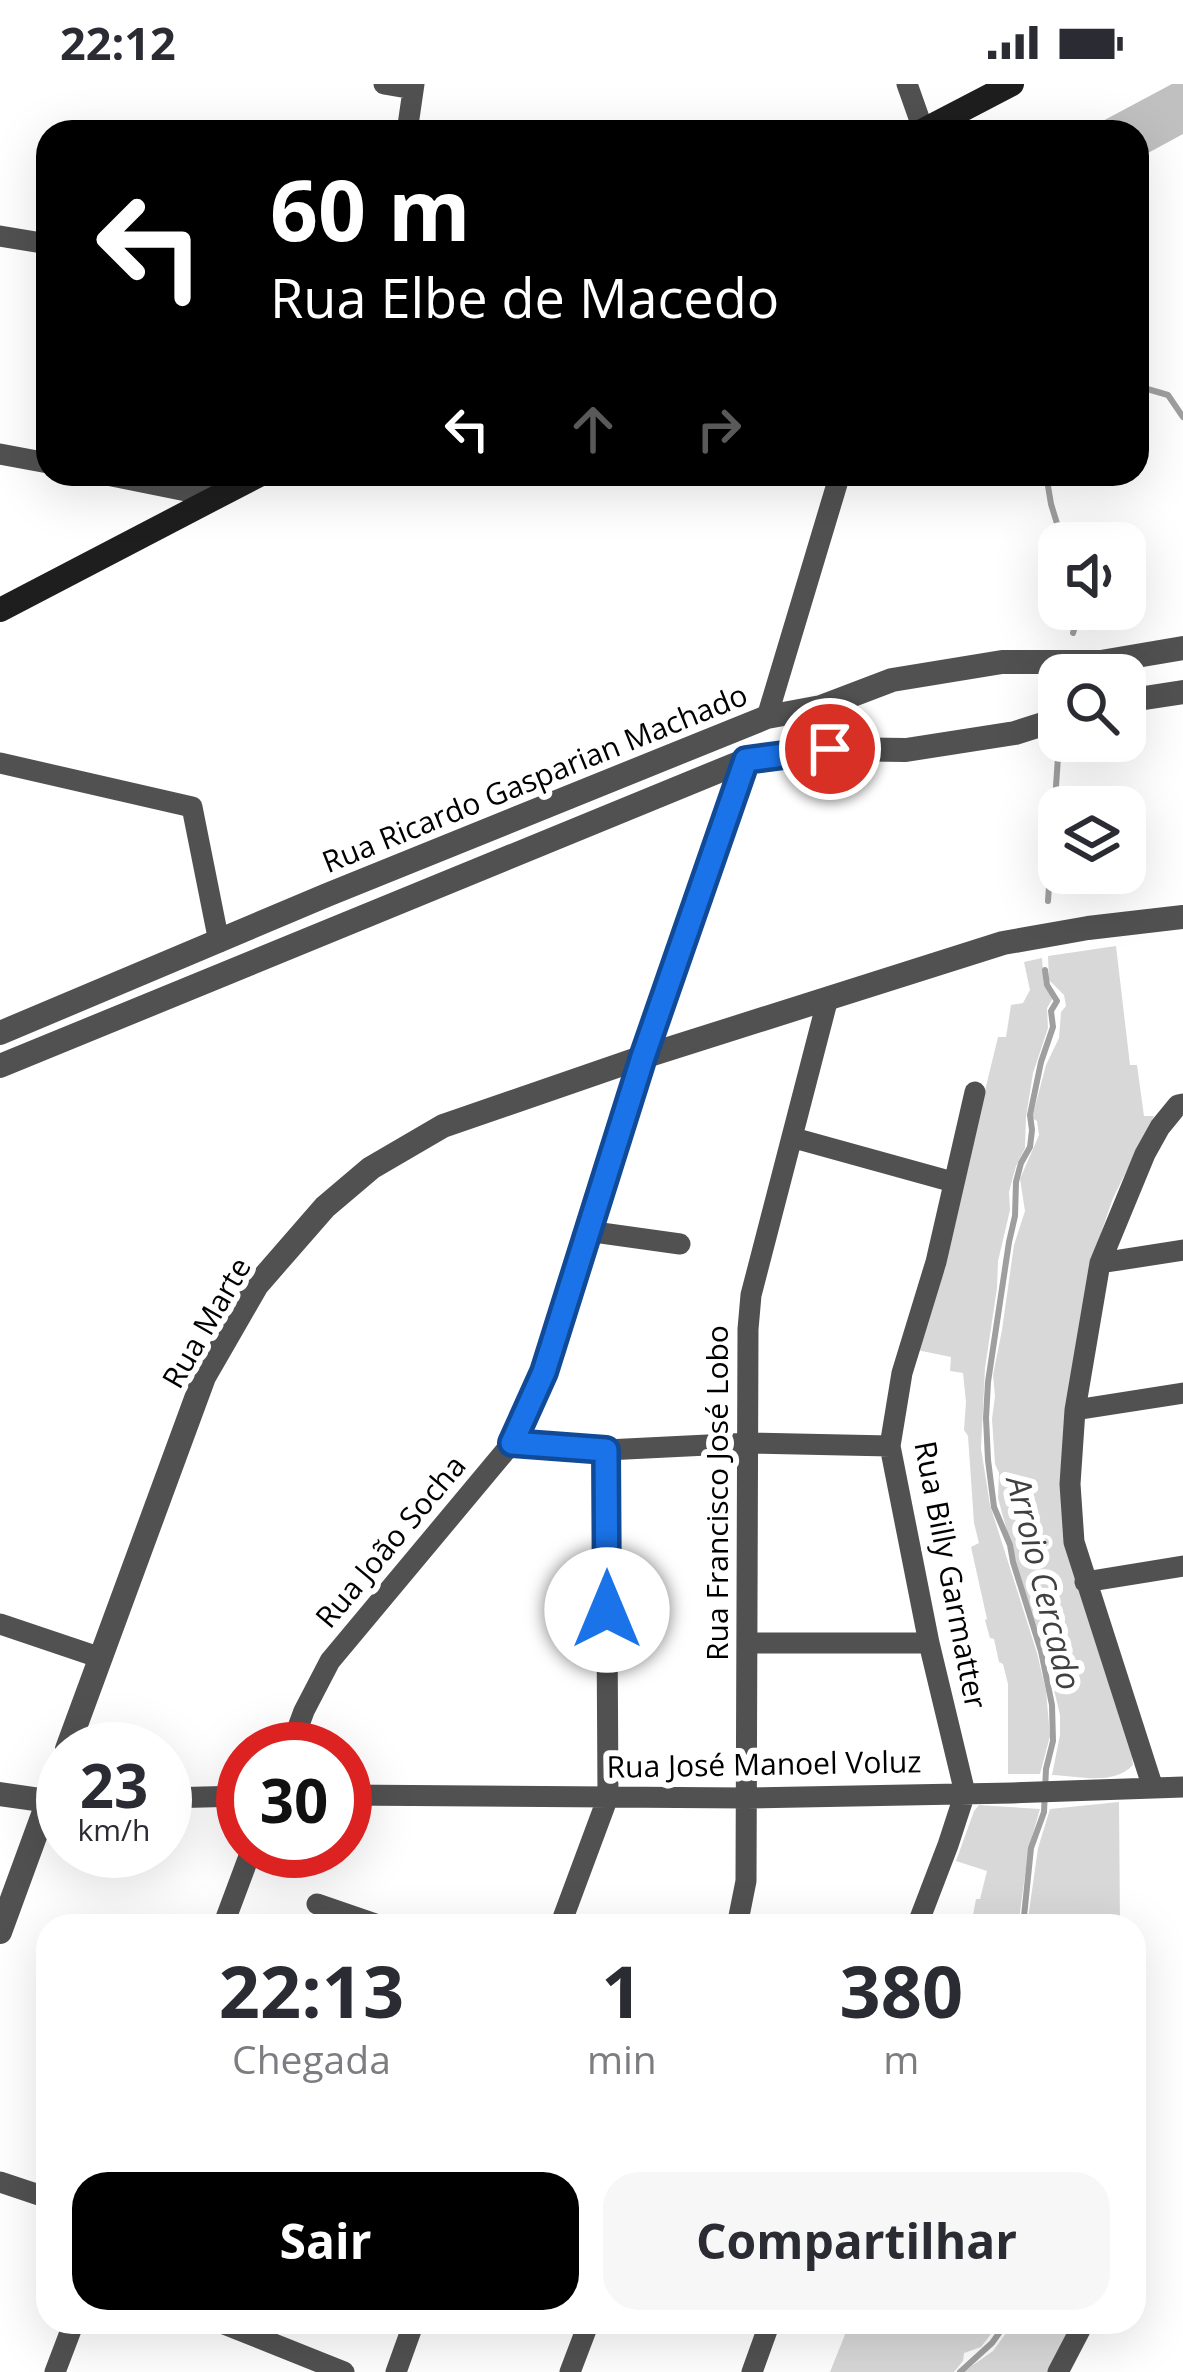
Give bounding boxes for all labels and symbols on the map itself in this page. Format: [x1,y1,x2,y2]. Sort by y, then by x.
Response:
street label: Rua Ricardo Gasparian Machado [316,673,753,882]
pin [779,698,881,800]
street label: Rua Marte [152,1249,260,1395]
street label: Rua Francisco José Lobo [696,1325,737,1661]
street label: Rua Billy Garmatter [905,1437,998,1712]
street label: Rua João Socha [305,1446,474,1636]
water label: Arroio Cercado [996,1469,1093,1694]
position arrow [544,1547,670,1673]
speed limit sign: 30 [216,1722,372,1878]
street label: Rua José Manoel Voluz [606,1740,922,1787]

